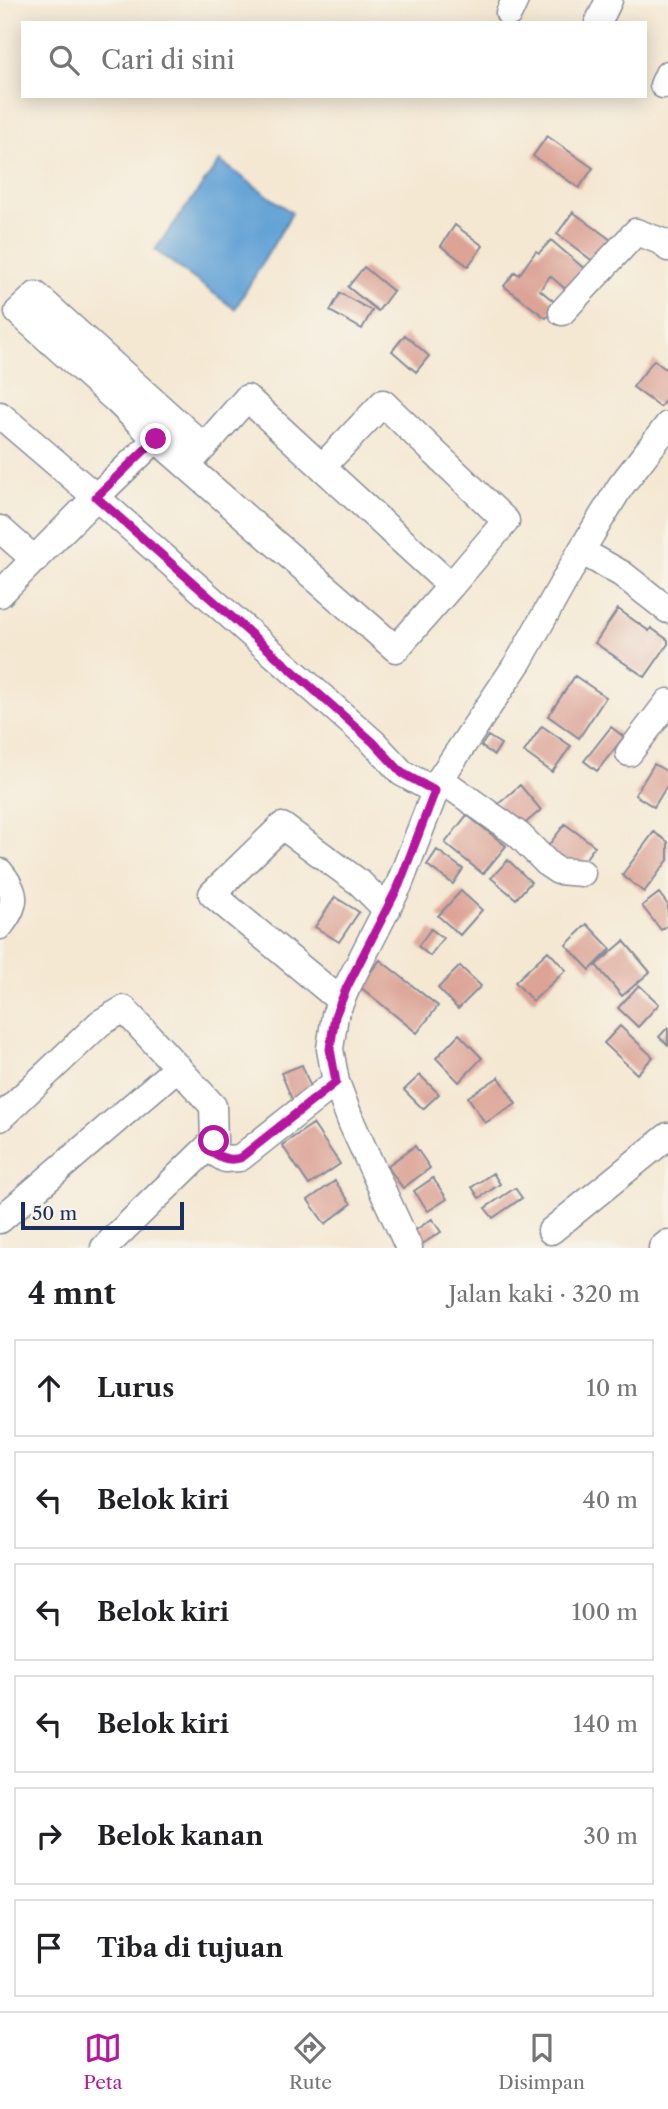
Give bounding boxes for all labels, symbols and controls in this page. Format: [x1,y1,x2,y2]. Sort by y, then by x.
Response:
search box [21,21,647,98]
icon: search [45,41,83,79]
text: Cari di sini [101,44,235,76]
route end [140,423,171,454]
route start [198,1125,229,1156]
scale bar [21,1199,184,1231]
text: 50 m [32,1202,77,1225]
text: 4 mnt [28,1275,116,1312]
text: Jalan kaki · 320 m [449,1280,640,1308]
icon: ahead [30,1369,68,1407]
text: Lurus [97,1372,174,1404]
text: 10 m [586,1374,638,1402]
icon: left [30,1481,68,1519]
text: Belok kiri [97,1484,229,1516]
text: 40 m [583,1486,638,1514]
icon: left [30,1593,68,1631]
text: Belok kiri [97,1596,229,1628]
text: 100 m [572,1598,638,1626]
icon: left [30,1705,68,1743]
text: Belok kiri [97,1708,229,1740]
text: 140 m [573,1710,638,1738]
icon: right [30,1817,68,1855]
text: Belok kanan [97,1820,263,1852]
text: 30 m [583,1822,638,1850]
icon: arrive [30,1929,68,1967]
text: Tiba di tujuan [97,1932,283,1964]
tab: Peta [83,2029,123,2094]
tab: Rute [289,2029,332,2094]
tab: Disimpan [498,2029,585,2094]

